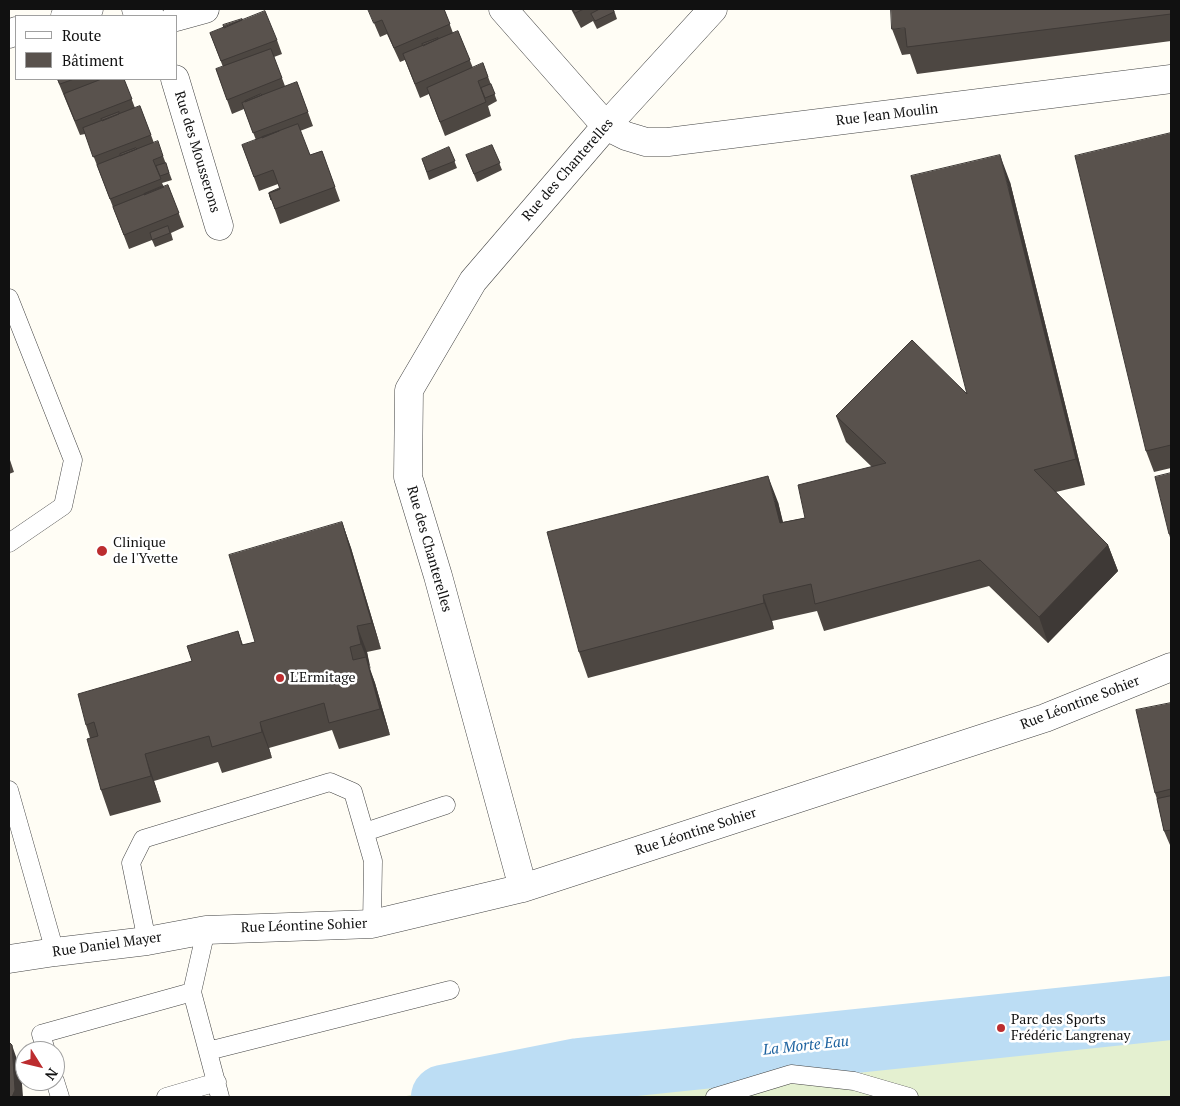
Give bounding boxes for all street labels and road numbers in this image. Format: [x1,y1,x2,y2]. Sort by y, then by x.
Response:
street label: Rue des Mousserons [171,89,223,215]
street label: Rue Jean Moulin [835,100,939,130]
street label: Rue des Chanterelles [519,115,617,225]
street label: Rue des Chanterelles [403,484,455,614]
street label: Rue Léontine Sohier [1018,673,1142,733]
street label: Rue Léontine Sohier [633,804,759,860]
street label: Rue Léontine Sohier [241,915,367,937]
street label: Rue Daniel Mayer [51,929,163,961]

